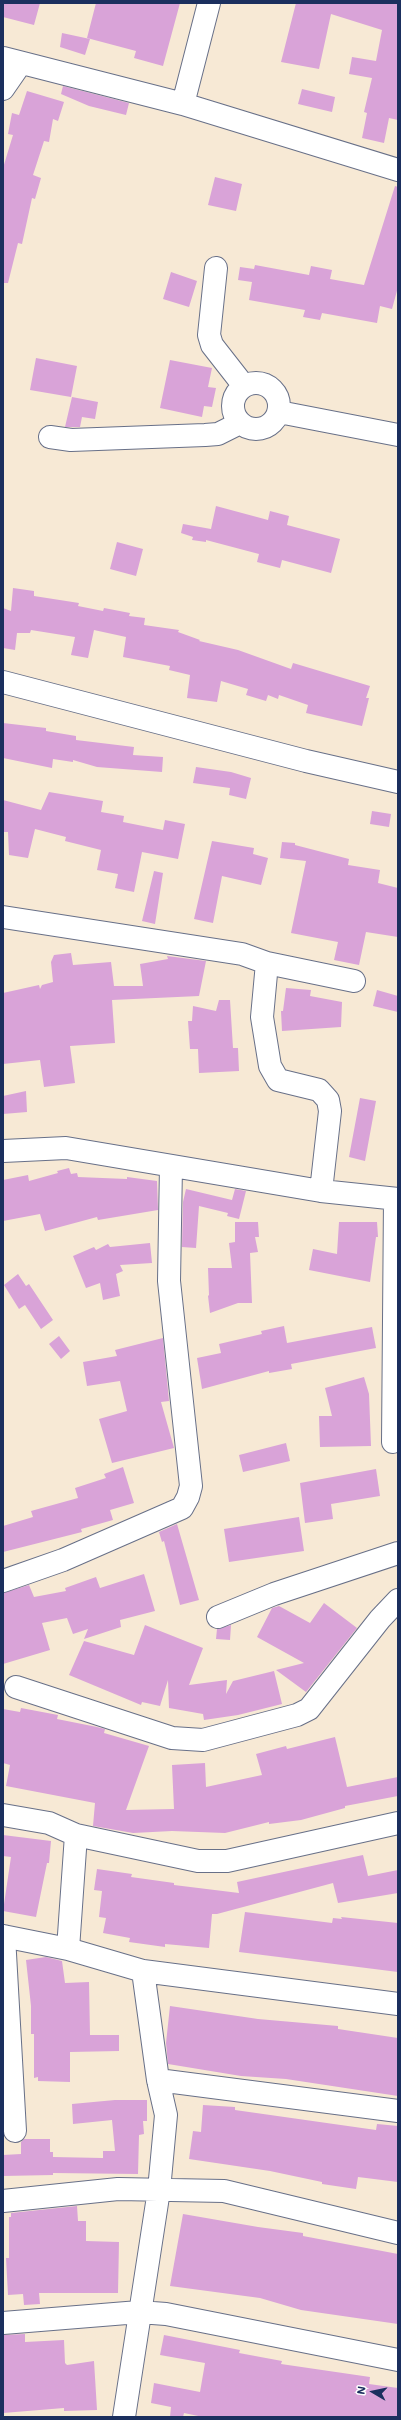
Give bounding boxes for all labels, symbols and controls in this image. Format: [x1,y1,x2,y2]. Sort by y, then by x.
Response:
north arrow [353,2372,393,2412]
text: N [353,2385,369,2395]

